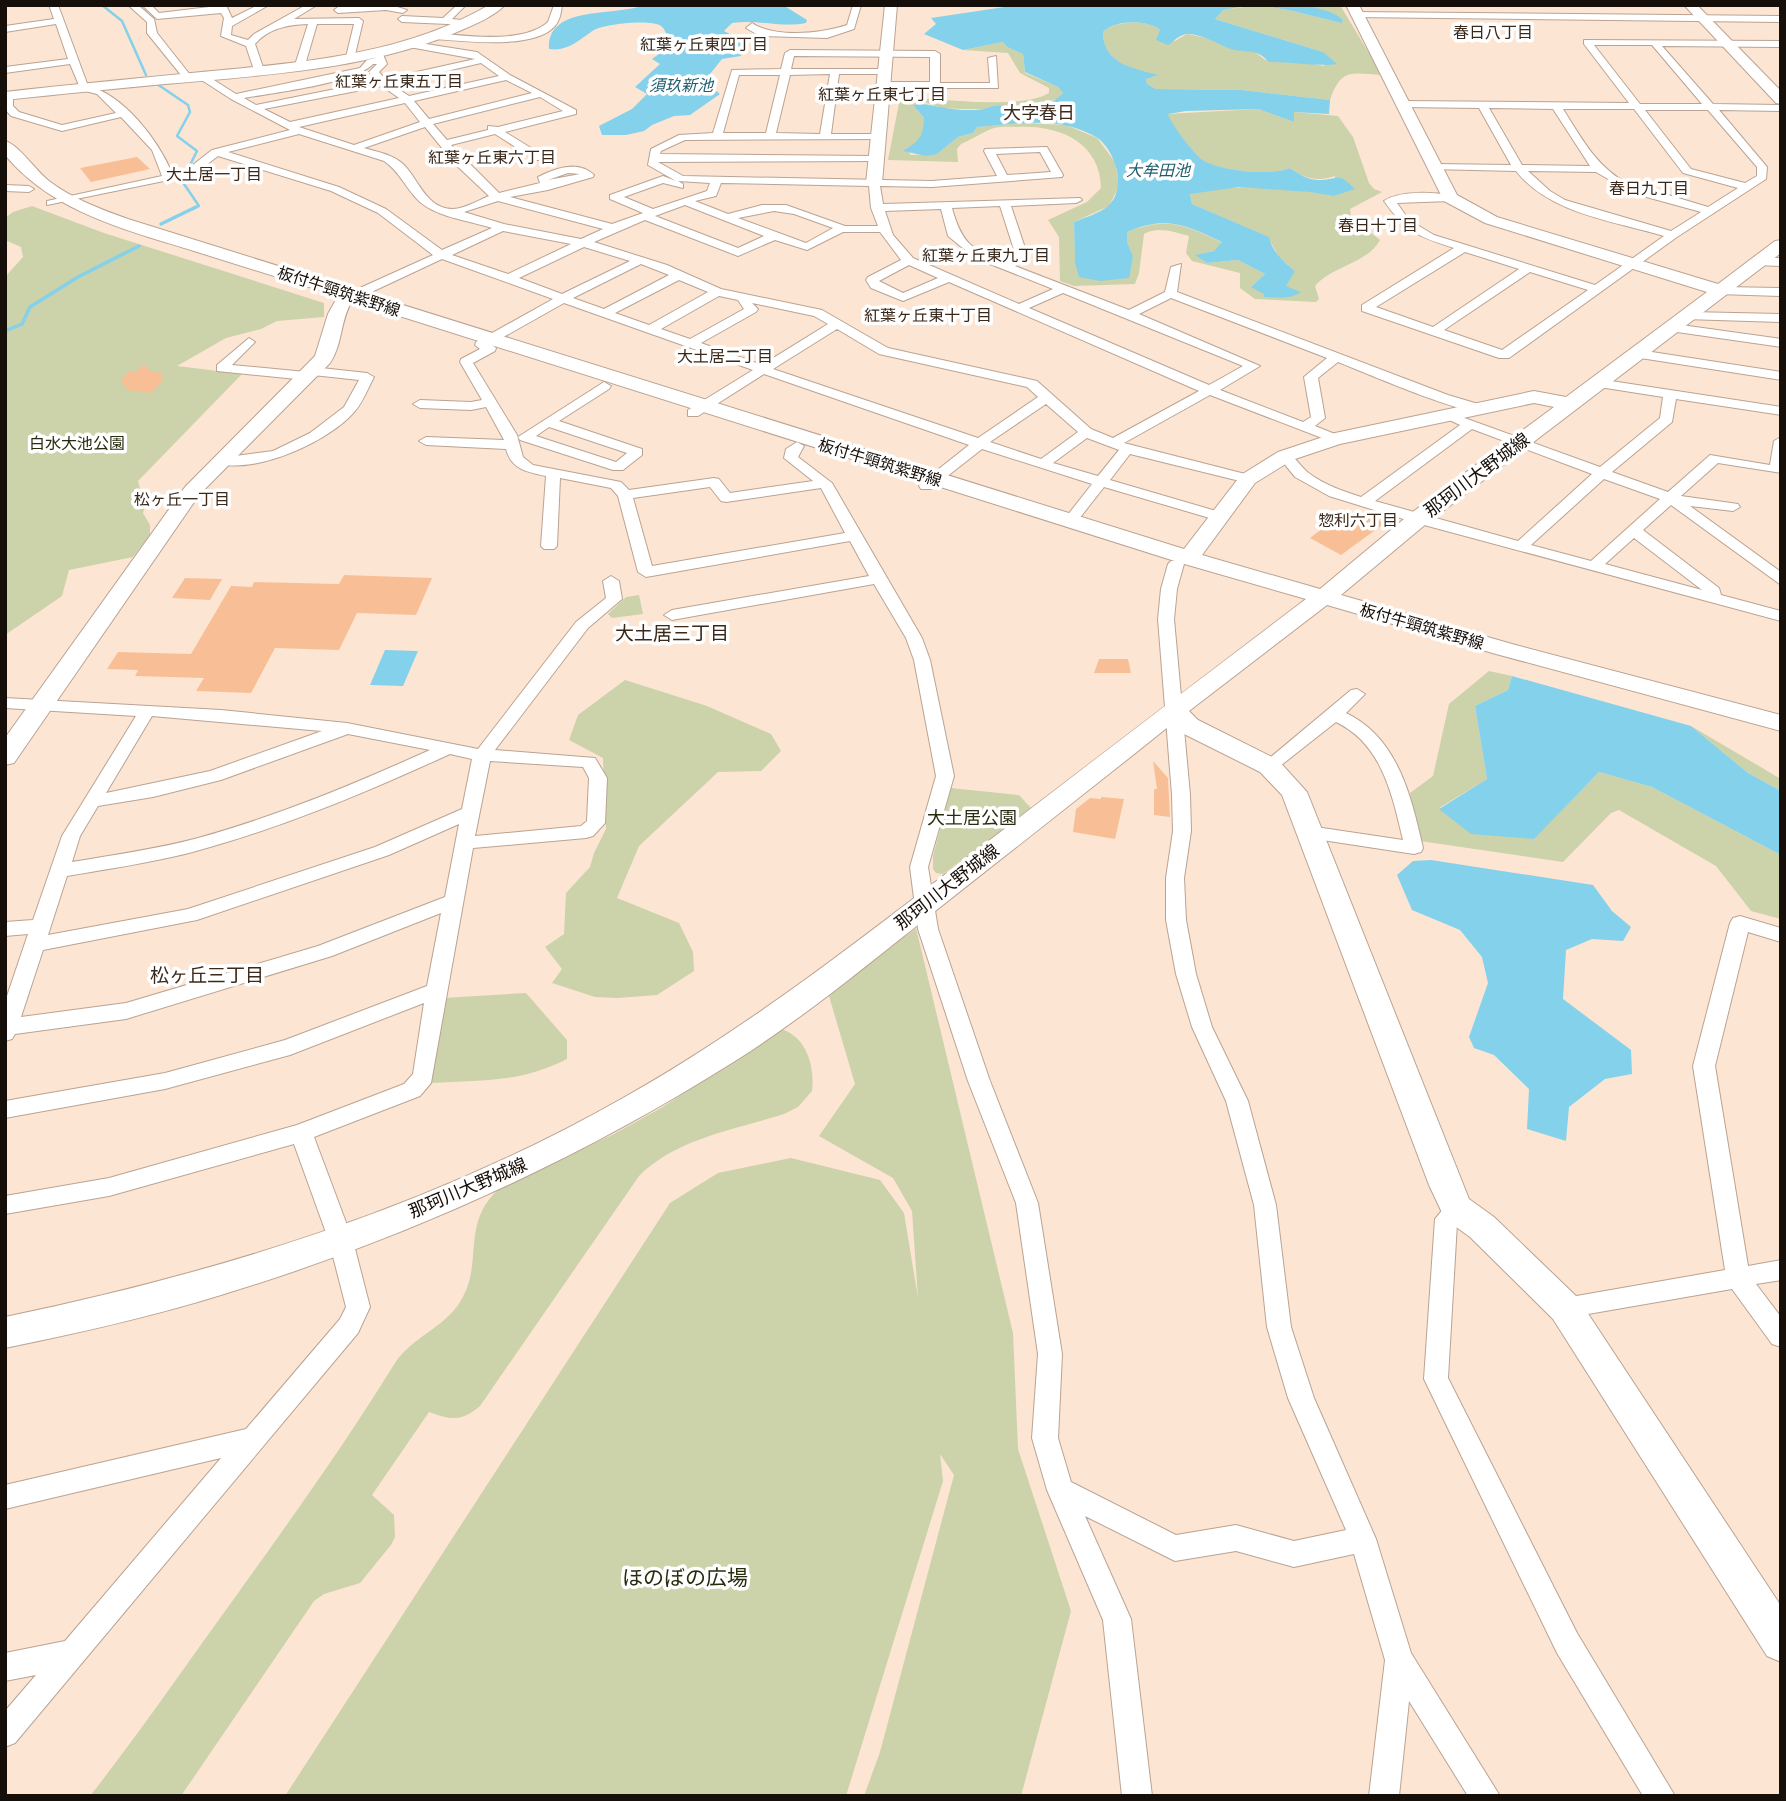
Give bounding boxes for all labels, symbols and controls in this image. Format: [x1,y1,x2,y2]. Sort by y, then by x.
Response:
district label: 春日八丁目 [1453,21,1533,43]
district label: 紅葉ヶ丘東四丁目 [640,33,768,55]
district label: 紅葉ヶ丘東五丁目 [335,70,463,92]
water label: 須玖新池 [649,74,715,96]
district label: 紅葉ヶ丘東七丁目 [818,83,946,105]
district label: 大字春日 [1003,100,1075,124]
district label: 紅葉ヶ丘東六丁目 [428,146,556,168]
water label: 大牟田池 [1126,159,1192,181]
district label: 大土居一丁目 [166,163,262,185]
district label: 春日九丁目 [1609,177,1689,199]
district label: 春日十丁目 [1338,214,1418,236]
district label: 紅葉ヶ丘東九丁目 [922,244,1050,266]
street label: 板付牛頸筑紫野線 [275,261,403,321]
district label: 紅葉ヶ丘東十丁目 [864,304,992,326]
district label: 大土居二丁目 [677,345,773,367]
street label: 那珂川大野城線 [1419,427,1534,522]
park label: 白水大池公園 [29,432,125,454]
street label: 板付牛頸筑紫野線 [816,433,944,491]
district label: 松ヶ丘一丁目 [134,488,230,510]
district label: 惣利六丁目 [1318,509,1398,531]
street label: 板付牛頸筑紫野線 [1357,598,1487,654]
district label: 大土居三丁目 [615,620,729,646]
park label: 大土居公園 [927,805,1017,829]
street label: 那珂川大野城線 [889,838,1003,934]
district label: 松ヶ丘三丁目 [150,962,264,988]
street label: 那珂川大野城線 [405,1151,530,1223]
park label: ほのぼの広場 [622,1563,748,1591]

